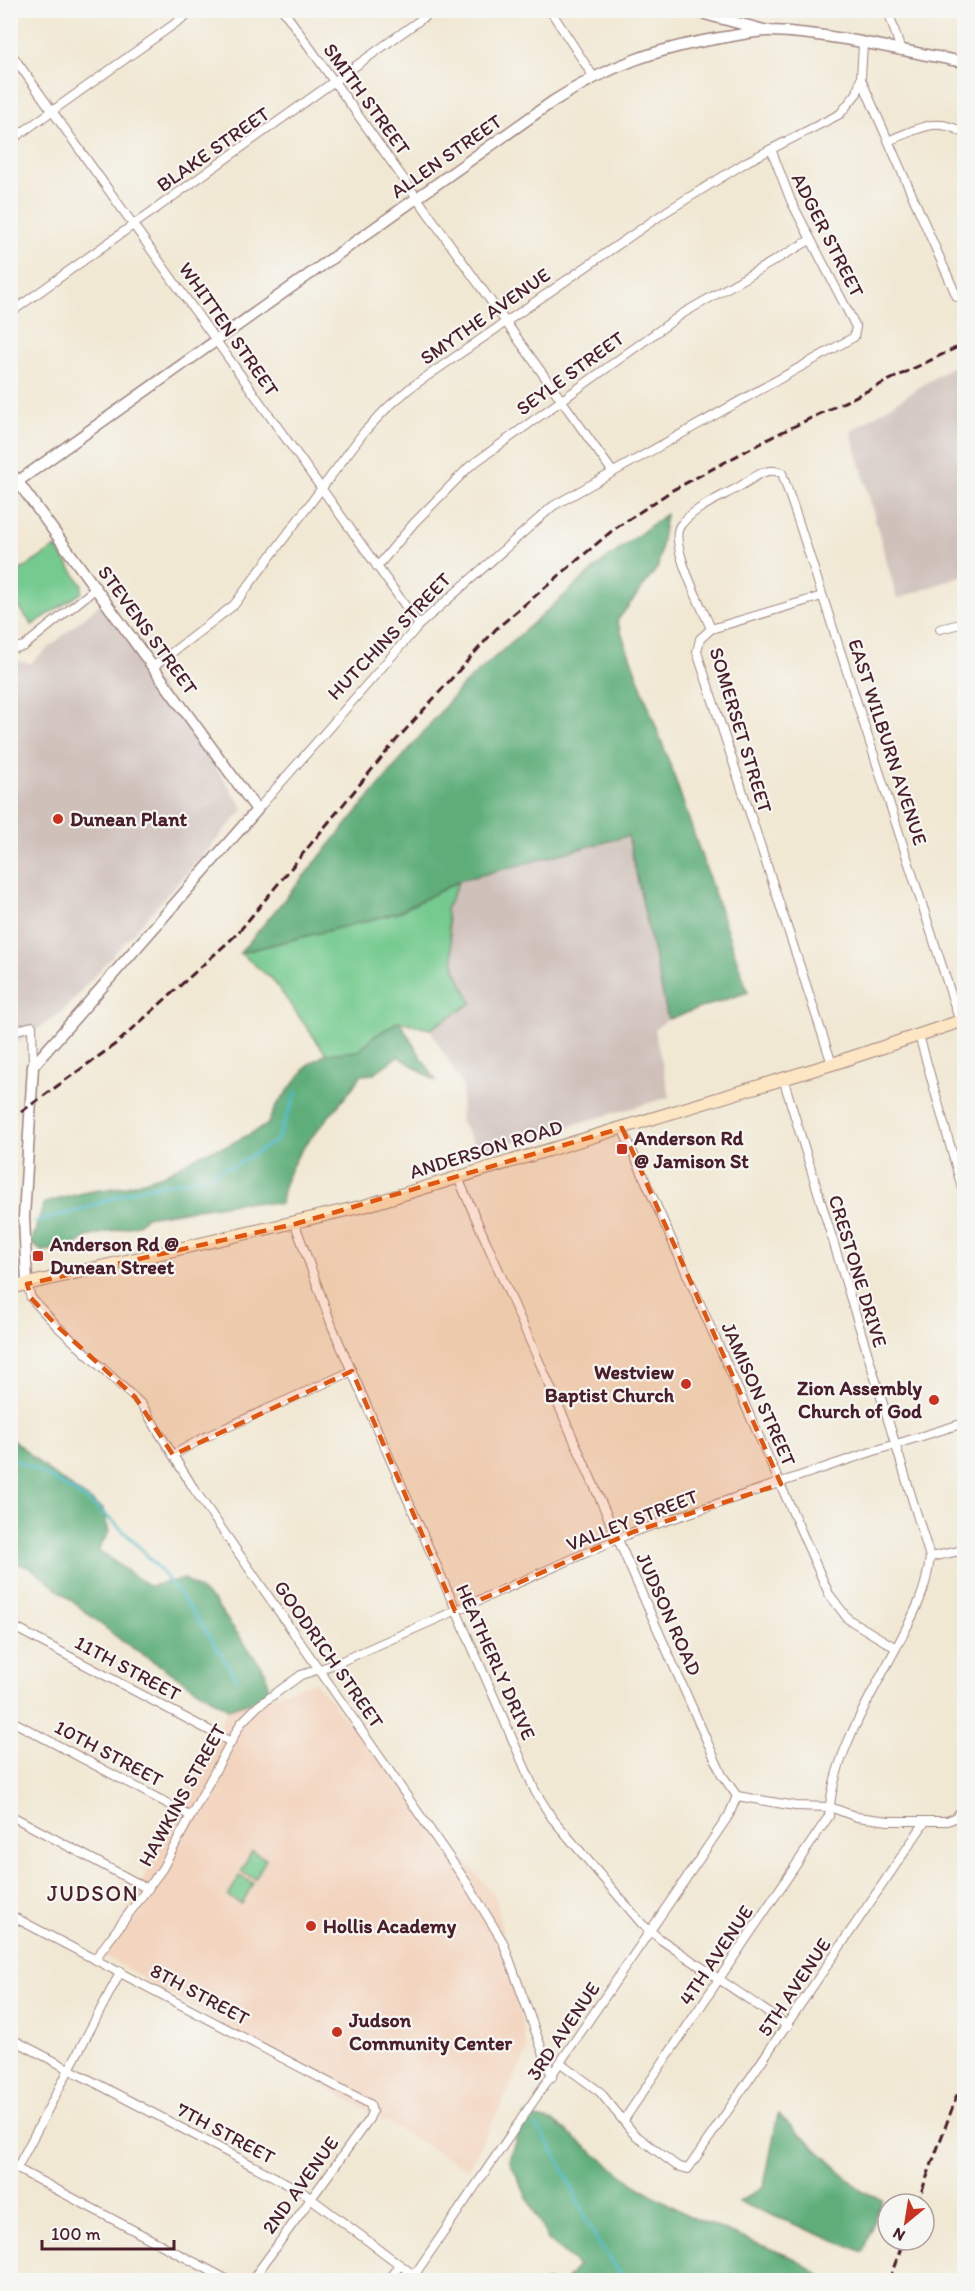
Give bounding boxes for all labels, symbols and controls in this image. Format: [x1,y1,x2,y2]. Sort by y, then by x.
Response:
street label: SMITH STREET [318,38,416,160]
street label: BLAKE STREET [152,101,274,197]
street label: ALLEN STREET [386,109,506,203]
street label: ADGER STREET [786,169,870,301]
street label: WHITTEN STREET [174,257,284,401]
street label: SMYTHE AVENUE [415,262,555,370]
street label: SEYLE STREET [511,326,629,420]
street label: STEVENS STREET [93,561,203,699]
street label: HUTCHINS STREET [322,567,456,705]
street label: EAST WILBURN AVENUE [843,636,933,848]
street label: SOMERSET STREET [704,644,778,816]
place label: Dunean Plant [70,807,187,831]
marker: Dunean Plant [51,812,65,826]
street label: ANDERSON ROAD [406,1114,566,1184]
place label: Anderson Rd @ Jamison St [633,1126,749,1173]
marker: Anderson Rd @ Jamison St [615,1142,629,1156]
street label: CRESTONE DRIVE [823,1192,893,1350]
place label: Anderson Rd @ Dunean Street [49,1232,179,1279]
marker: Anderson Rd @ Dunean Street [31,1249,45,1263]
street label: JAMISON STREET [716,1318,802,1470]
place label: Westview Baptist Church [545,1360,675,1408]
place label: Zion Assembly Church of God [797,1376,923,1423]
marker: Westview Baptist Church [679,1377,693,1391]
marker: Zion Assembly Church of God [927,1393,941,1407]
street label: VALLEY STREET [563,1484,701,1556]
street label: JUDSON ROAD [631,1549,707,1679]
street label: GOODRICH STREET [269,1576,389,1732]
street label: HEATHERLY DRIVE [451,1580,541,1744]
street label: 11TH STREET [71,1630,185,1706]
street label: 10TH STREET [51,1714,167,1792]
street label: HAWKINS STREET [133,1720,231,1870]
district label: JUDSON [47,1880,139,1907]
street label: 4TH AVENUE [674,1901,758,2009]
place label: Hollis Academy [323,1914,457,1939]
marker: Hollis Academy [304,1919,318,1933]
street label: 5TH AVENUE [752,1933,836,2041]
street label: 8TH STREET [146,1958,254,2030]
street label: 3RD AVENUE [521,1977,605,2085]
place label: Judson Community Center [348,2008,513,2056]
marker: Judson Community Center [330,2025,344,2039]
street label: 7TH STREET [173,2097,279,2169]
street label: 2ND AVENUE [257,2132,343,2238]
north arrow [876,2192,936,2252]
scale bar [42,2213,174,2251]
text: 100 m [51,2223,101,2245]
text: N [889,2224,908,2245]

